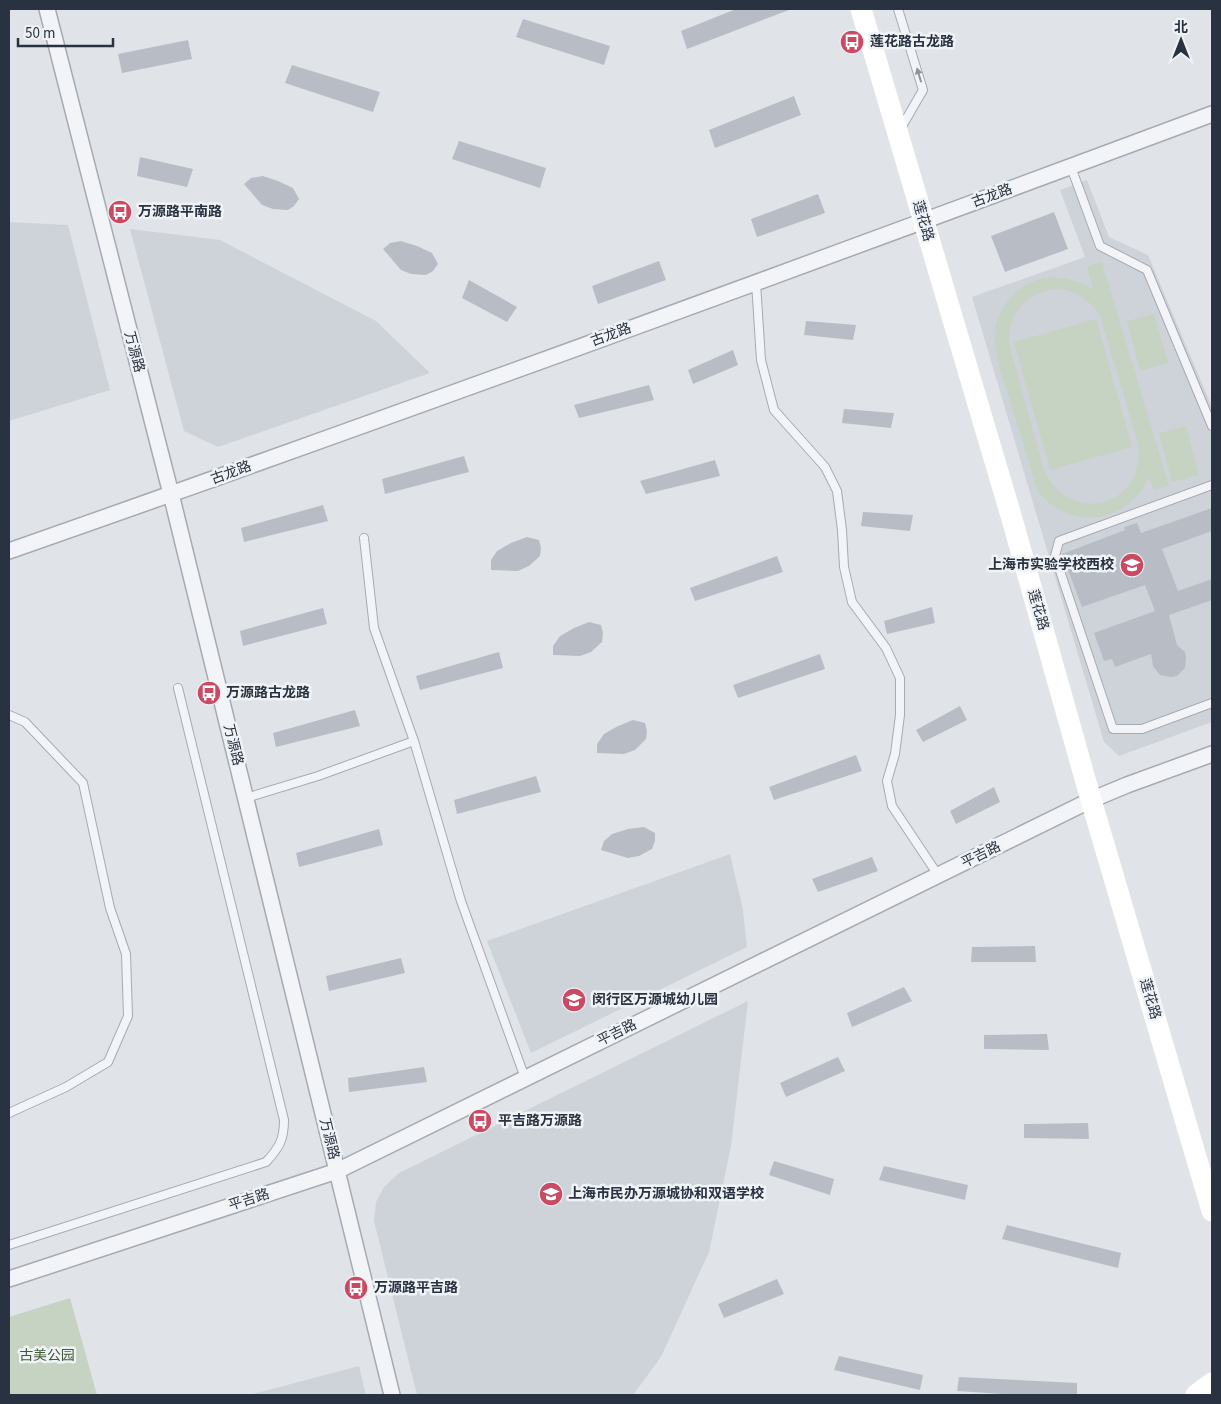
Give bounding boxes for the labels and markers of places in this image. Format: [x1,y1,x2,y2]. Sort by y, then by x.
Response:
bus stop icon: 莲花路古龙路 [839,29,865,55]
place label: 莲花路古龙路 [870,32,954,52]
bus stop icon: 万源路平南路 [107,199,133,225]
place label: 万源路平南路 [138,202,222,222]
school or university icon: 上海市实验学校西校 [1119,552,1145,578]
place label: 上海市实验学校西校 [988,555,1114,575]
bus stop icon: 万源路古龙路 [196,680,222,706]
place label: 万源路古龙路 [226,683,310,703]
school or university icon: 闵行区万源城幼儿园 [561,987,587,1013]
place label: 闵行区万源城幼儿园 [592,990,718,1010]
bus stop icon: 平吉路万源路 [467,1108,493,1134]
place label: 平吉路万源路 [498,1111,582,1131]
school or university icon: 上海市民办万源城协和双语学校 [538,1181,564,1207]
place label: 上海市民办万源城协和双语学校 [568,1184,764,1204]
bus stop icon: 万源路平吉路 [343,1275,369,1301]
place label: 万源路平吉路 [374,1278,458,1298]

